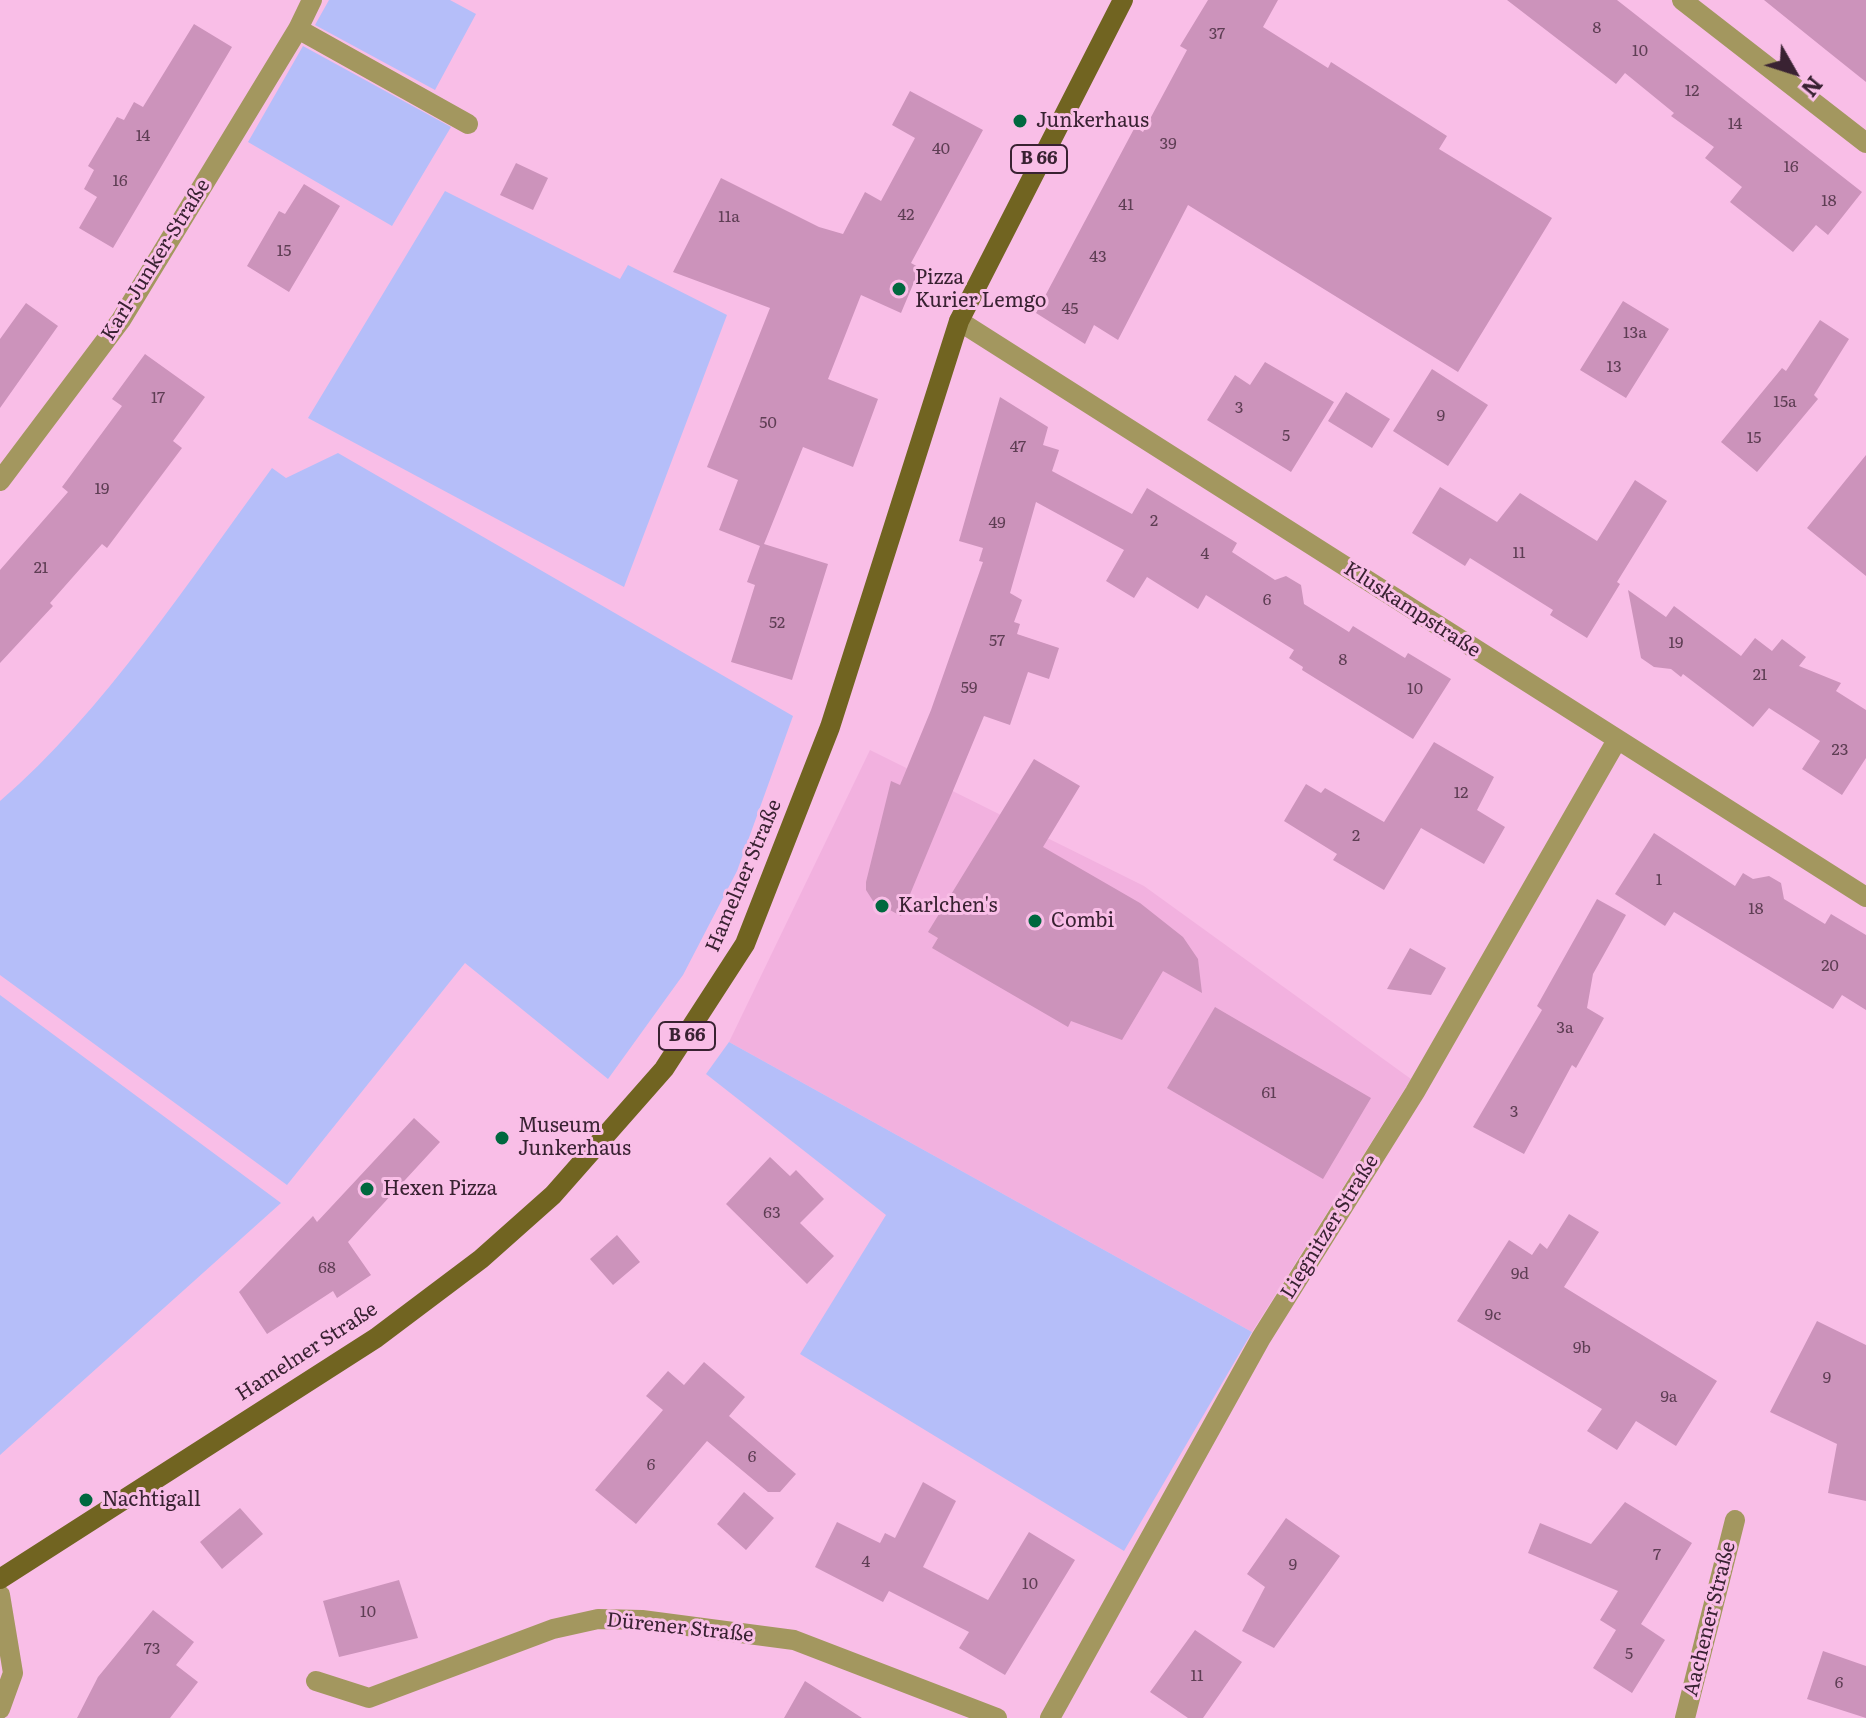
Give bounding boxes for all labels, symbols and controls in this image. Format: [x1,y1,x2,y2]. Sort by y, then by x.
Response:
house number: 8 [1593,18,1601,38]
house number: 37 [1209,24,1225,44]
north arrow [1754,32,1834,112]
house number: 10 [1632,41,1648,61]
text: N [1794,70,1832,105]
house number: 12 [1685,81,1699,101]
place label: Junkerhaus [1036,109,1149,133]
marker: Junkerhaus [1011,112,1029,130]
house number: 14 [1728,114,1742,134]
house number: 14 [136,126,150,146]
house number: 39 [1159,134,1177,154]
house number: 40 [932,139,950,159]
road number: B 66 [1011,145,1067,173]
house number: 16 [1783,157,1799,177]
house number: 16 [112,171,128,191]
street label: Karl-Junker-Straße [97,175,215,345]
house number: 18 [1821,191,1837,211]
house number: 41 [1118,195,1134,215]
house number: 42 [898,205,914,225]
house number: 11a [718,207,740,227]
house number: 15 [277,241,291,261]
house number: 43 [1089,247,1107,267]
place label: Pizza Kurier Lemgo [915,266,1046,313]
marker: Pizza Kurier Lemgo [890,280,908,298]
house number: 45 [1062,299,1078,319]
house number: 13a [1623,323,1647,343]
house number: 13 [1606,357,1622,377]
house number: 17 [151,388,165,408]
house number: 15a [1773,392,1797,412]
house number: 3 [1235,398,1243,418]
house number: 9 [1437,406,1445,426]
house number: 50 [759,413,777,433]
house number: 5 [1282,426,1290,446]
house number: 15 [1747,428,1761,448]
house number: 47 [1010,437,1026,457]
house number: 19 [95,479,109,499]
house number: 2 [1150,511,1158,531]
house number: 49 [988,513,1006,533]
house number: 11 [1512,543,1526,563]
house number: 4 [1201,544,1209,564]
street label: Kluskampstraße [1339,557,1485,663]
house number: 21 [34,558,48,578]
house number: 6 [1263,590,1271,610]
house number: 52 [769,613,785,633]
house number: 57 [989,631,1005,651]
house number: 19 [1669,633,1683,653]
house number: 8 [1339,650,1347,670]
house number: 21 [1753,665,1767,685]
house number: 59 [961,678,977,698]
house number: 10 [1407,679,1423,699]
house number: 23 [1832,740,1848,760]
house number: 12 [1454,783,1468,803]
street label: Hamelner Straße [701,796,787,956]
house number: 2 [1352,826,1360,846]
house number: 1 [1656,870,1662,890]
place label: Karlchen's [898,894,998,918]
marker: Karlchen's [873,897,891,915]
house number: 18 [1748,899,1764,919]
place label: Combi [1051,909,1114,933]
marker: Combi [1026,912,1044,930]
house number: 20 [1821,956,1839,976]
house number: 3a [1556,1018,1574,1038]
road number: B 66 [659,1022,715,1050]
house number: 61 [1261,1083,1277,1103]
house number: 3 [1510,1102,1518,1122]
place label: Museum Junkerhaus [518,1114,631,1161]
marker: Museum Junkerhaus [493,1129,511,1147]
street label: Liegnitzer Straße [1276,1151,1384,1303]
place label: Hexen Pizza [383,1177,497,1201]
marker: Hexen Pizza [358,1180,376,1198]
house number: 63 [763,1203,781,1223]
house number: 68 [318,1258,336,1278]
house number: 9d [1511,1264,1529,1284]
street label: Hamelner Straße [232,1297,382,1407]
house number: 9c [1485,1305,1501,1325]
house number: 9b [1573,1338,1591,1358]
house number: 9 [1823,1368,1831,1388]
house number: 9a [1661,1387,1677,1407]
house number: 6 [748,1447,756,1467]
house number: 6 [647,1455,655,1475]
place label: Nachtigall [102,1488,201,1512]
marker: Nachtigall [77,1491,95,1509]
street label: Aachener Straße [1679,1539,1741,1699]
house number: 7 [1653,1545,1661,1565]
house number: 4 [862,1552,870,1572]
house number: 9 [1289,1555,1297,1575]
house number: 10 [1022,1574,1038,1594]
house number: 10 [360,1602,376,1622]
street label: Dürener Straße [605,1608,755,1648]
house number: 73 [144,1639,160,1659]
house number: 5 [1625,1644,1633,1664]
house number: 11 [1190,1666,1204,1686]
house number: 6 [1835,1673,1843,1693]

